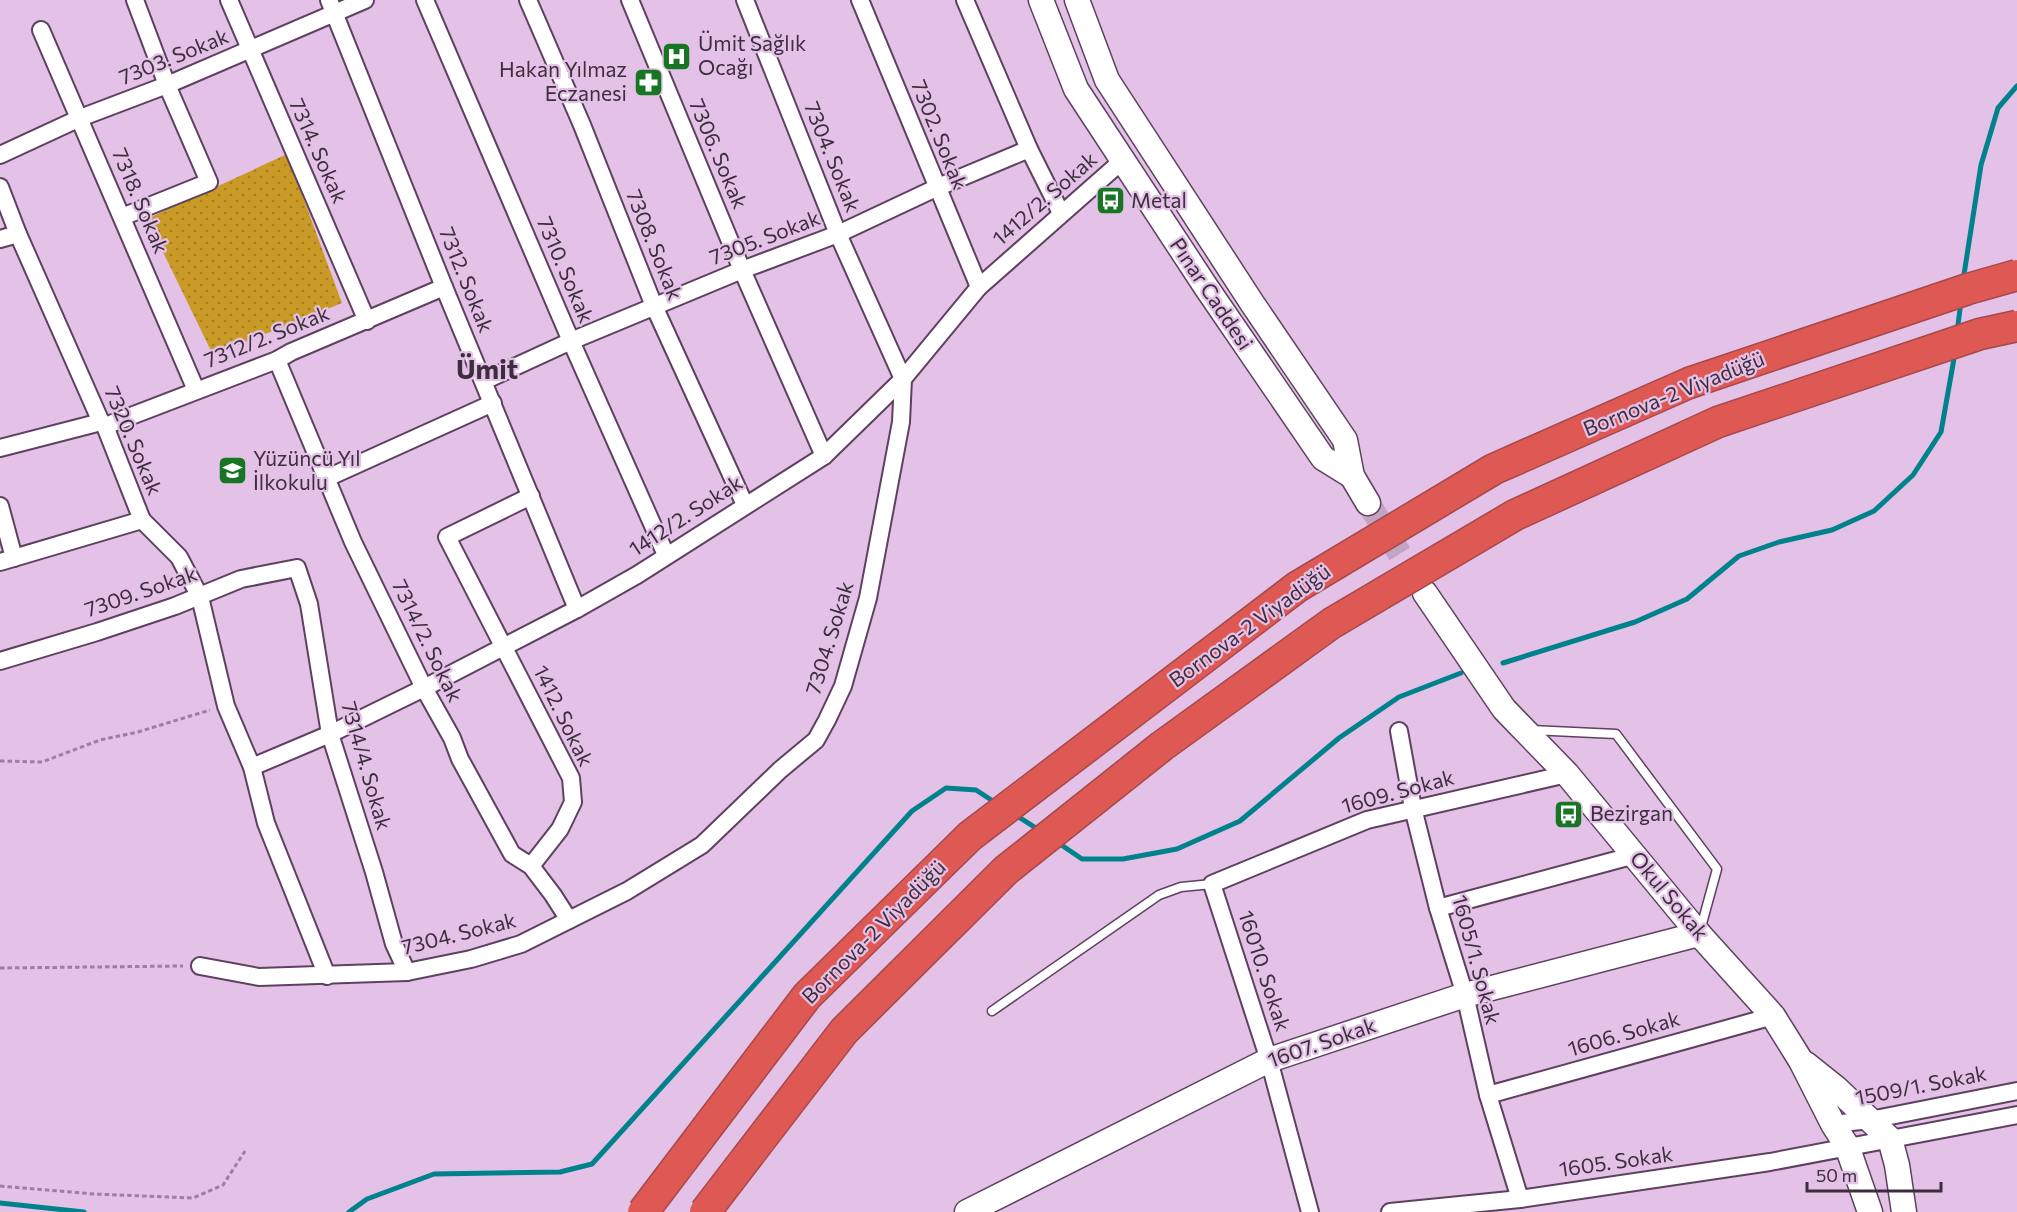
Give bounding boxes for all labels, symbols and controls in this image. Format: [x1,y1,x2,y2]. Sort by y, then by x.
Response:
street label: 7303. Sokak [115,22,232,89]
place label: Ümit Sağlık Ocağı [698,30,807,79]
hospital icon: Ümit Sağlık Ocağı [661,40,693,72]
place label: Hakan Yılmaz Eczanesi [499,56,627,105]
pharmacy icon: Hakan Yılmaz Eczanesi [632,66,664,98]
street label: 7302. Sokak [907,76,974,193]
street label: 7314. Sokak [285,94,354,207]
street label: 7306. Sokak [685,95,754,212]
street label: 7304. Sokak [800,98,867,215]
street label: 7318. Sokak [108,144,175,257]
street label: 1412/2. Sokak [987,146,1101,250]
bus stop icon: Metal [1094,185,1126,217]
street label: 7308. Sokak [622,186,689,303]
place label: Metal [1131,187,1187,212]
street label: 7305. Sokak [706,204,823,269]
street label: 7310. Sokak [533,213,600,326]
street label: 7312. Sokak [435,223,500,336]
street label: Pınar Caddesi [1166,232,1259,354]
street label: 7312/2. Sokak [200,299,332,372]
street label: Bornova-2 Viyadüğü [1579,345,1768,440]
district label: Ümit [456,352,518,385]
street label: 7320. Sokak [100,382,168,498]
place label: Yüzüncü Yıl İlkokulu [253,445,361,494]
school or university icon: Yüzüncü Yıl İlkokulu [216,455,248,487]
street label: 1412/2. Sokak [624,469,747,561]
street label: Bornova-2 Viyadüğü [1164,558,1335,692]
street label: 7309. Sokak [81,560,200,621]
street label: 7314/2. Sokak [388,575,469,706]
street label: 7304. Sokak [800,578,858,697]
street label: 1412. Sokak [529,661,600,770]
street label: 7314/4. Sokak [337,699,398,833]
street label: 1609. Sokak [1339,764,1457,818]
bus stop icon: Bezirgan [1553,798,1585,830]
place label: Bezirgan [1590,800,1673,825]
street label: Okul Sokak [1626,846,1715,945]
street label: Bornova-2 Viyadüğü [796,854,950,1008]
street label: 1605/1. Sokak [1448,892,1507,1027]
street label: 7304. Sokak [399,906,518,959]
street label: 16010. Sokak [1234,907,1297,1034]
street label: 1606. Sokak [1565,1005,1682,1060]
street label: 1607. Sokak [1264,1011,1379,1072]
street label: 1509/1. Sokak [1853,1060,1988,1109]
street label: 1605. Sokak [1557,1140,1674,1181]
scale bar [1807,1155,1940,1193]
text: 50 m [1816,1164,1857,1186]

